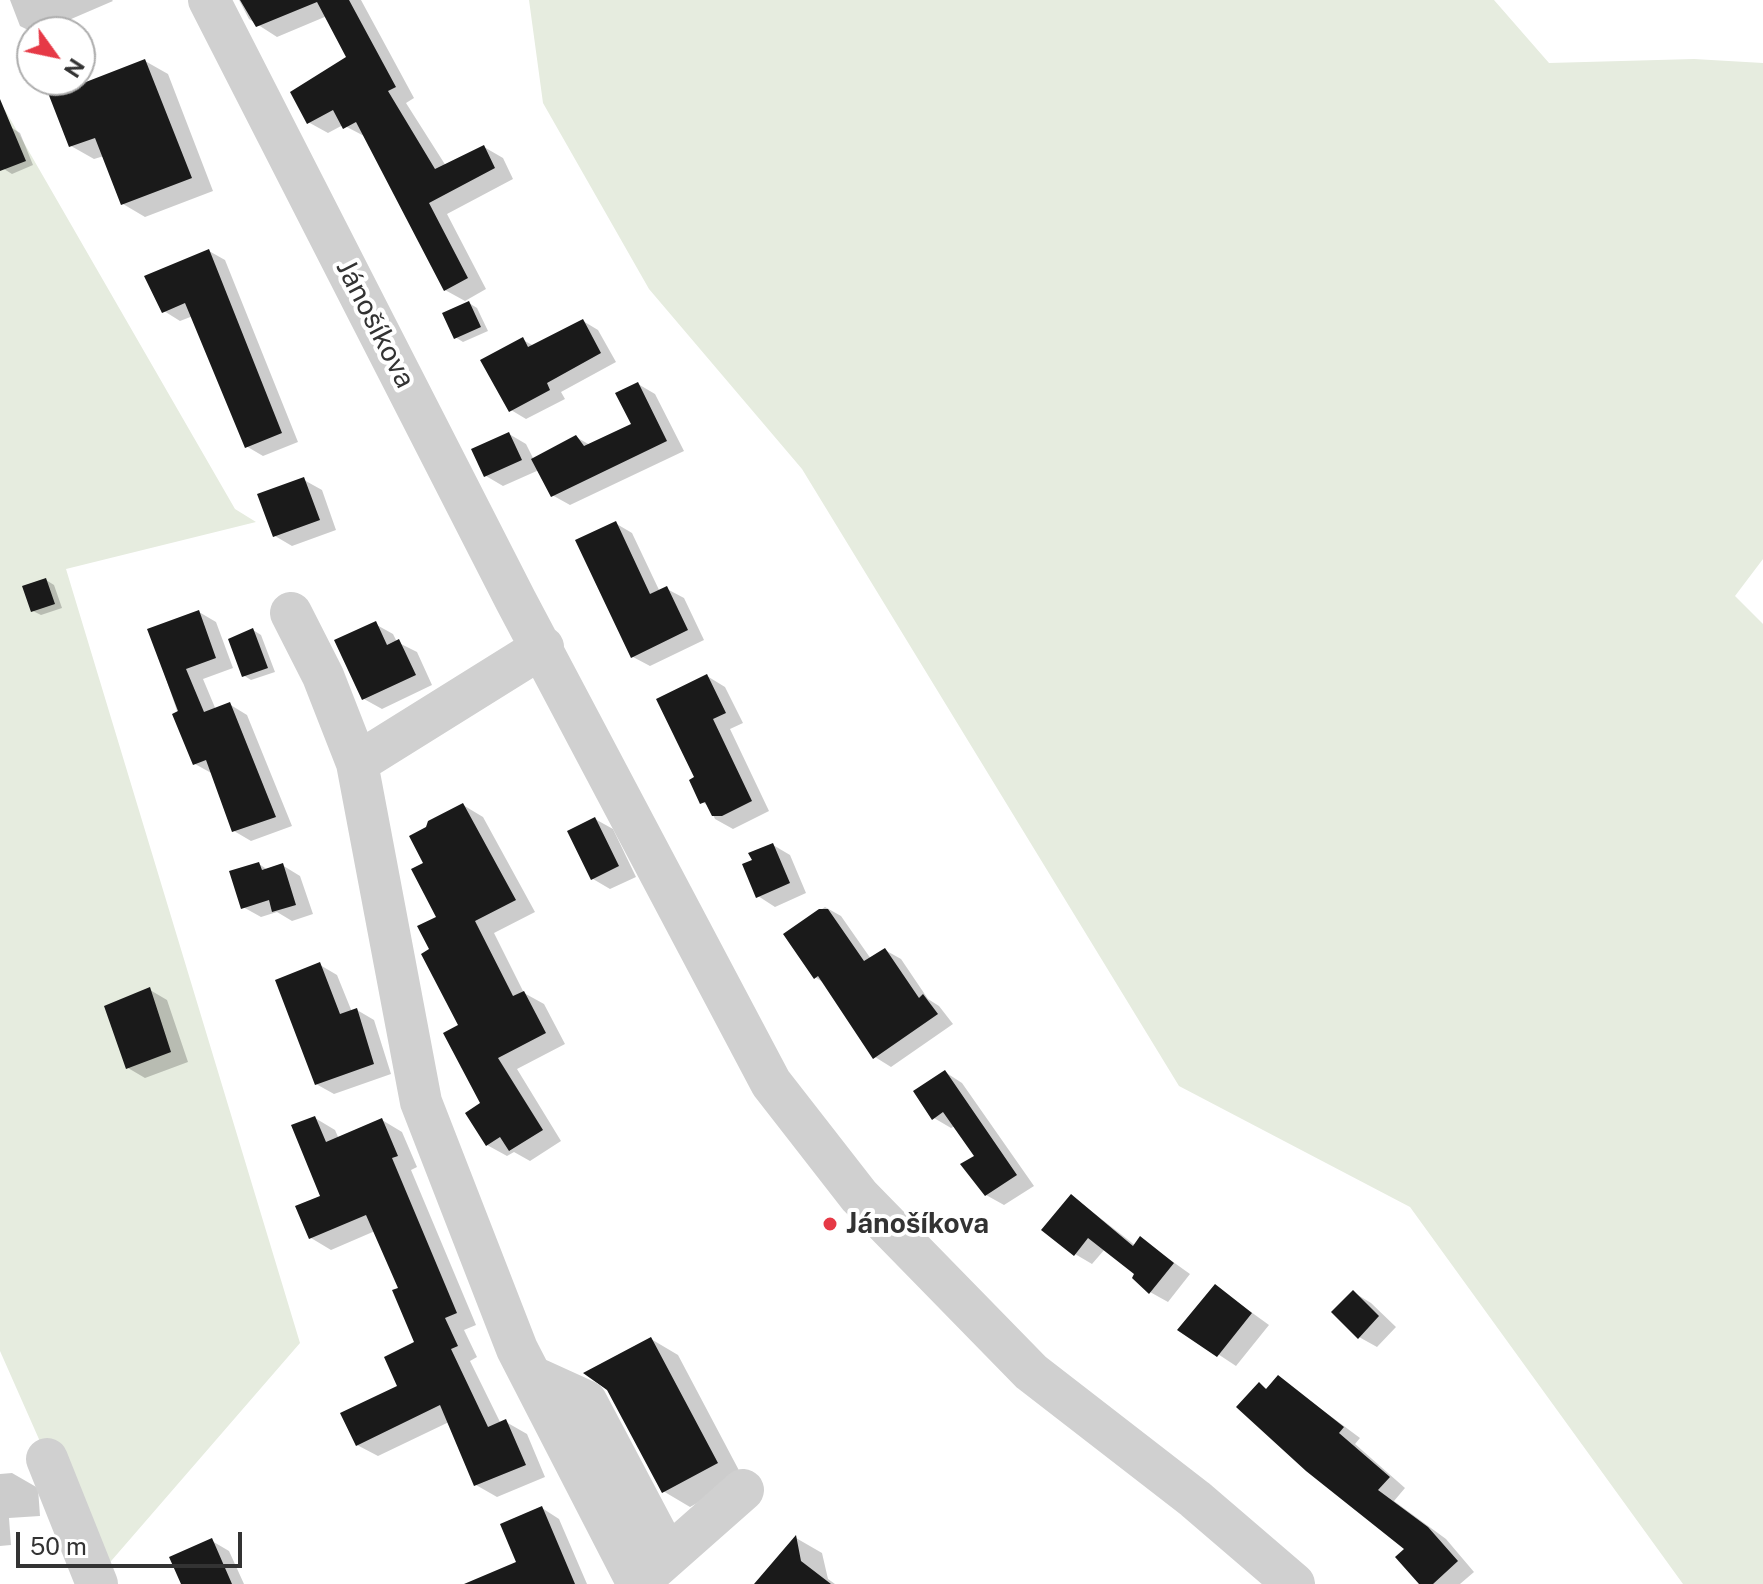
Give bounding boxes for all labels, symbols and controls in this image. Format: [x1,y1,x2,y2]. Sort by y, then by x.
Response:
north arrow [16,16,96,96]
text: N [59,54,90,82]
street label: Jánošíkova [328,254,422,394]
place label: Jánošíkova [846,1207,989,1241]
marker: Jánošíkova [821,1215,839,1233]
scale bar [20,1516,246,1566]
text: 50 m [30,1532,87,1560]

